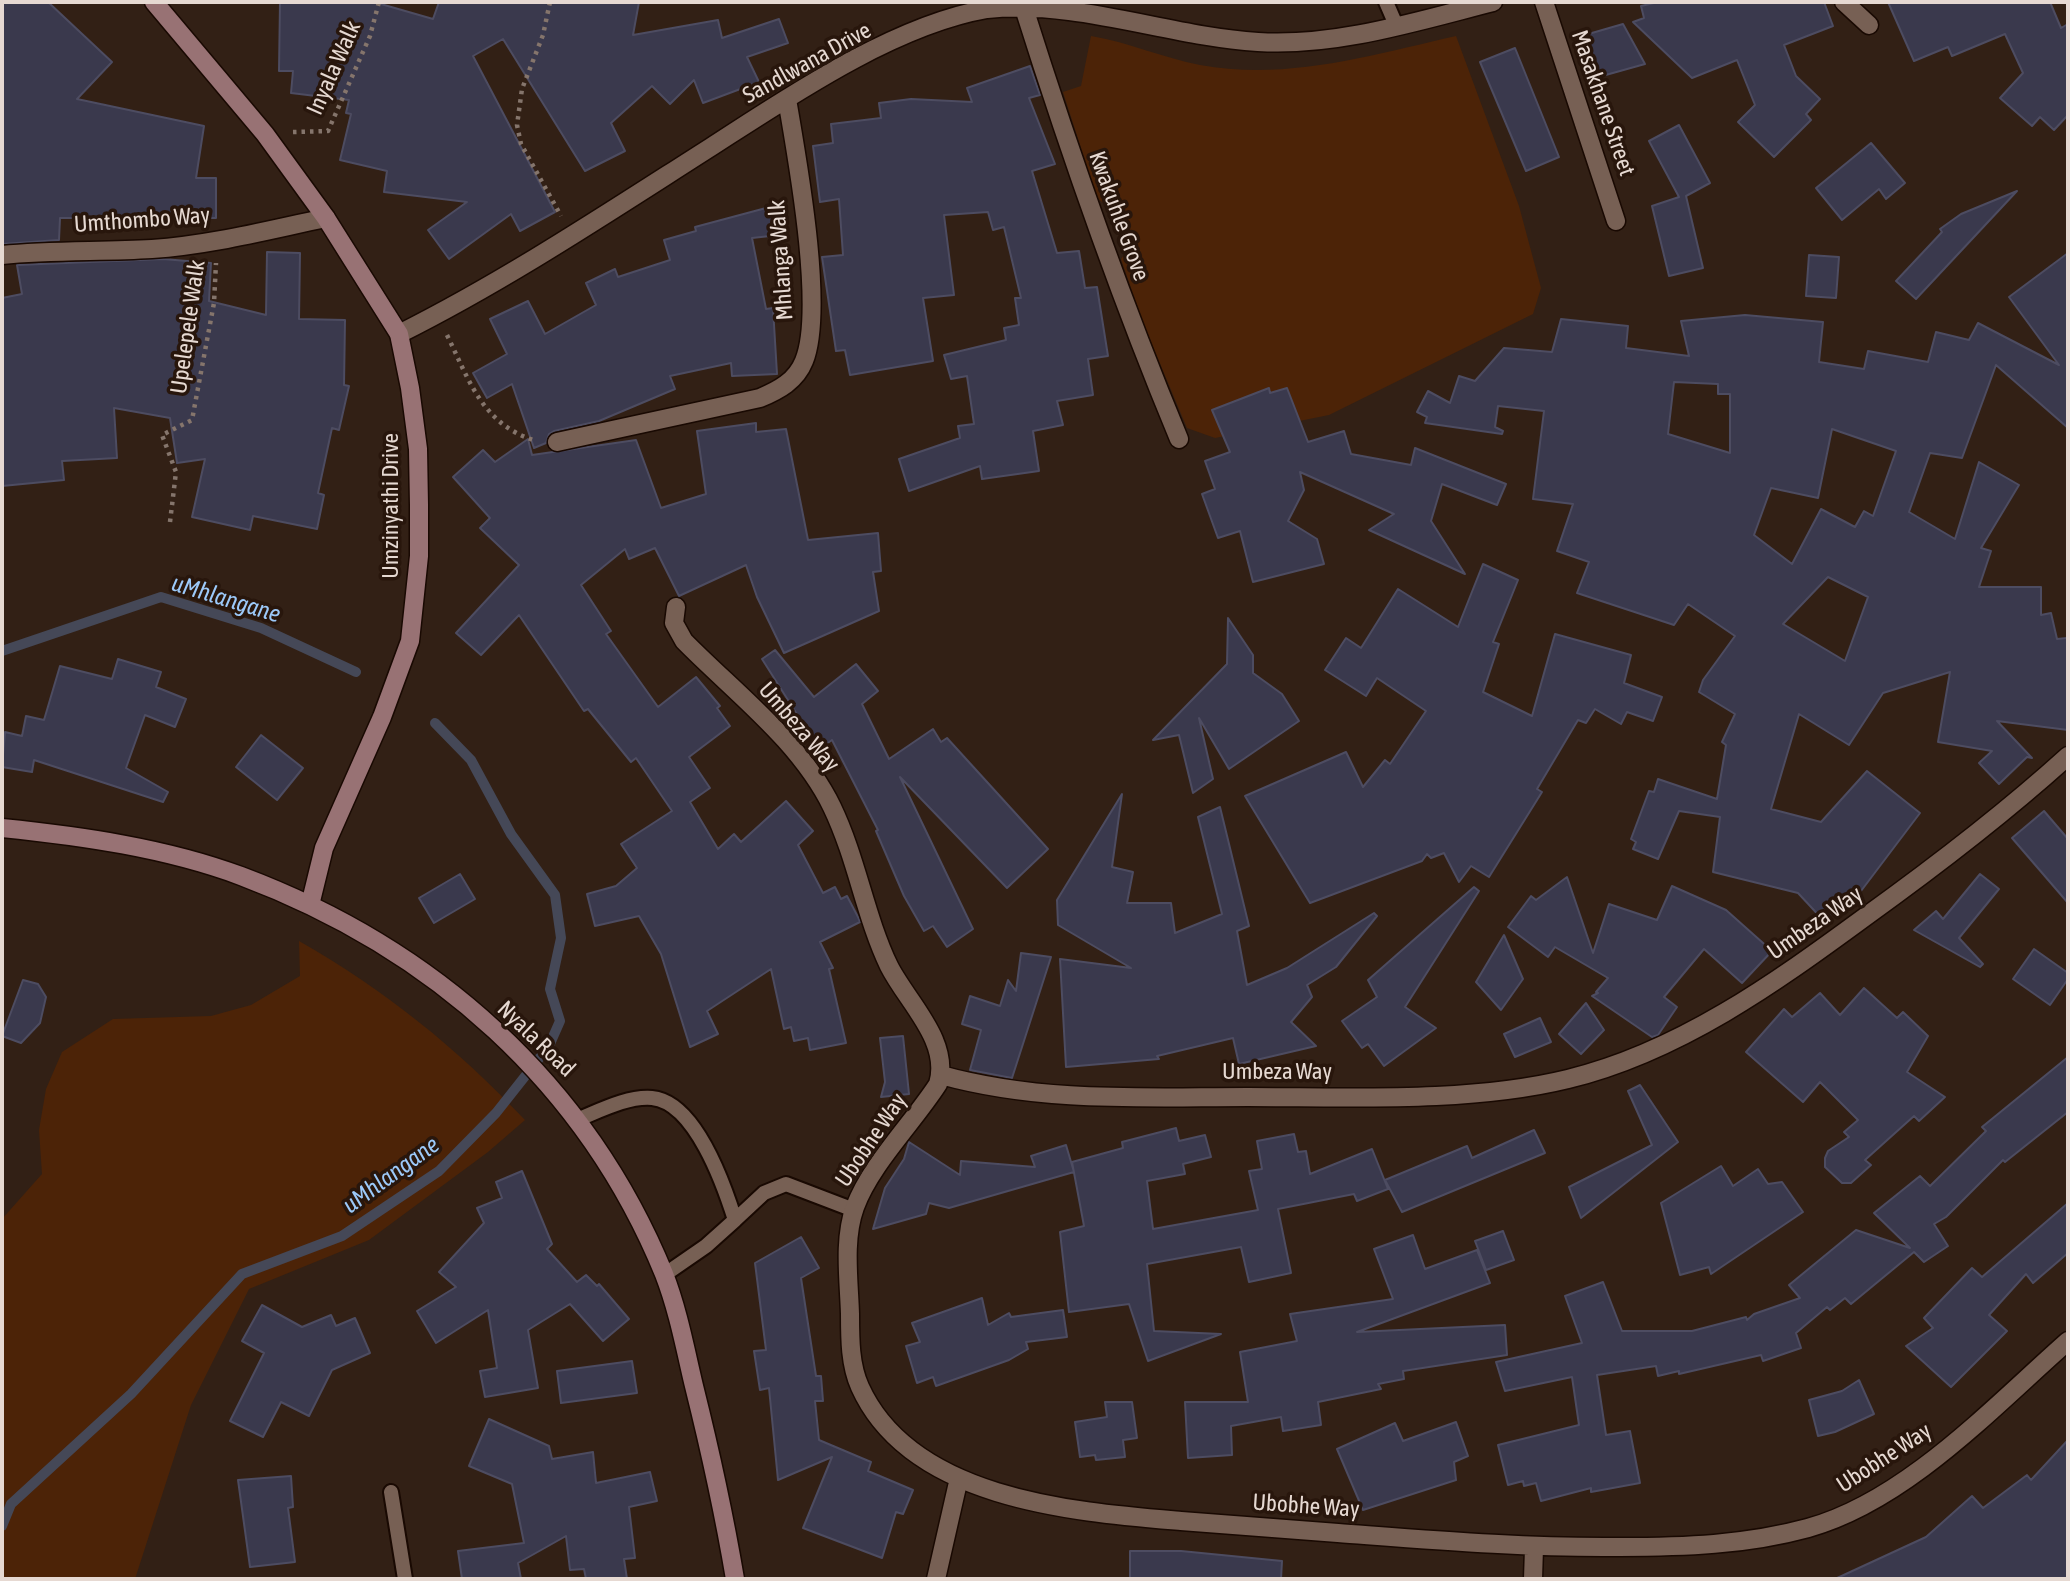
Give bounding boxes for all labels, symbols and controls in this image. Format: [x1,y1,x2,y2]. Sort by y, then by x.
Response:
street label: Sandlwana Drive [738,16,876,110]
street label: Inyala Walk [301,17,367,119]
street label: Masakhane Street [1565,27,1641,179]
street label: Kwakuhle Grove [1083,147,1155,285]
street label: Mhlanga Walk [763,199,799,321]
street label: Umthombo Way [73,201,211,239]
street label: Upelepele Walk [165,258,211,396]
street label: Umzinyathi Drive [377,433,405,579]
water label: uMhlangane [168,569,284,629]
street label: Umbeza Way [753,677,845,777]
street label: Umbeza Way [1762,880,1868,966]
street label: Nyala Road [491,995,581,1083]
street label: Umbeza Way [1222,1058,1332,1086]
street label: Ubobhe Way [830,1088,912,1192]
water label: uMhlangane [337,1130,445,1220]
street label: Ubobhe Way [1832,1417,1936,1499]
street label: Ubobhe Way [1252,1488,1360,1524]

